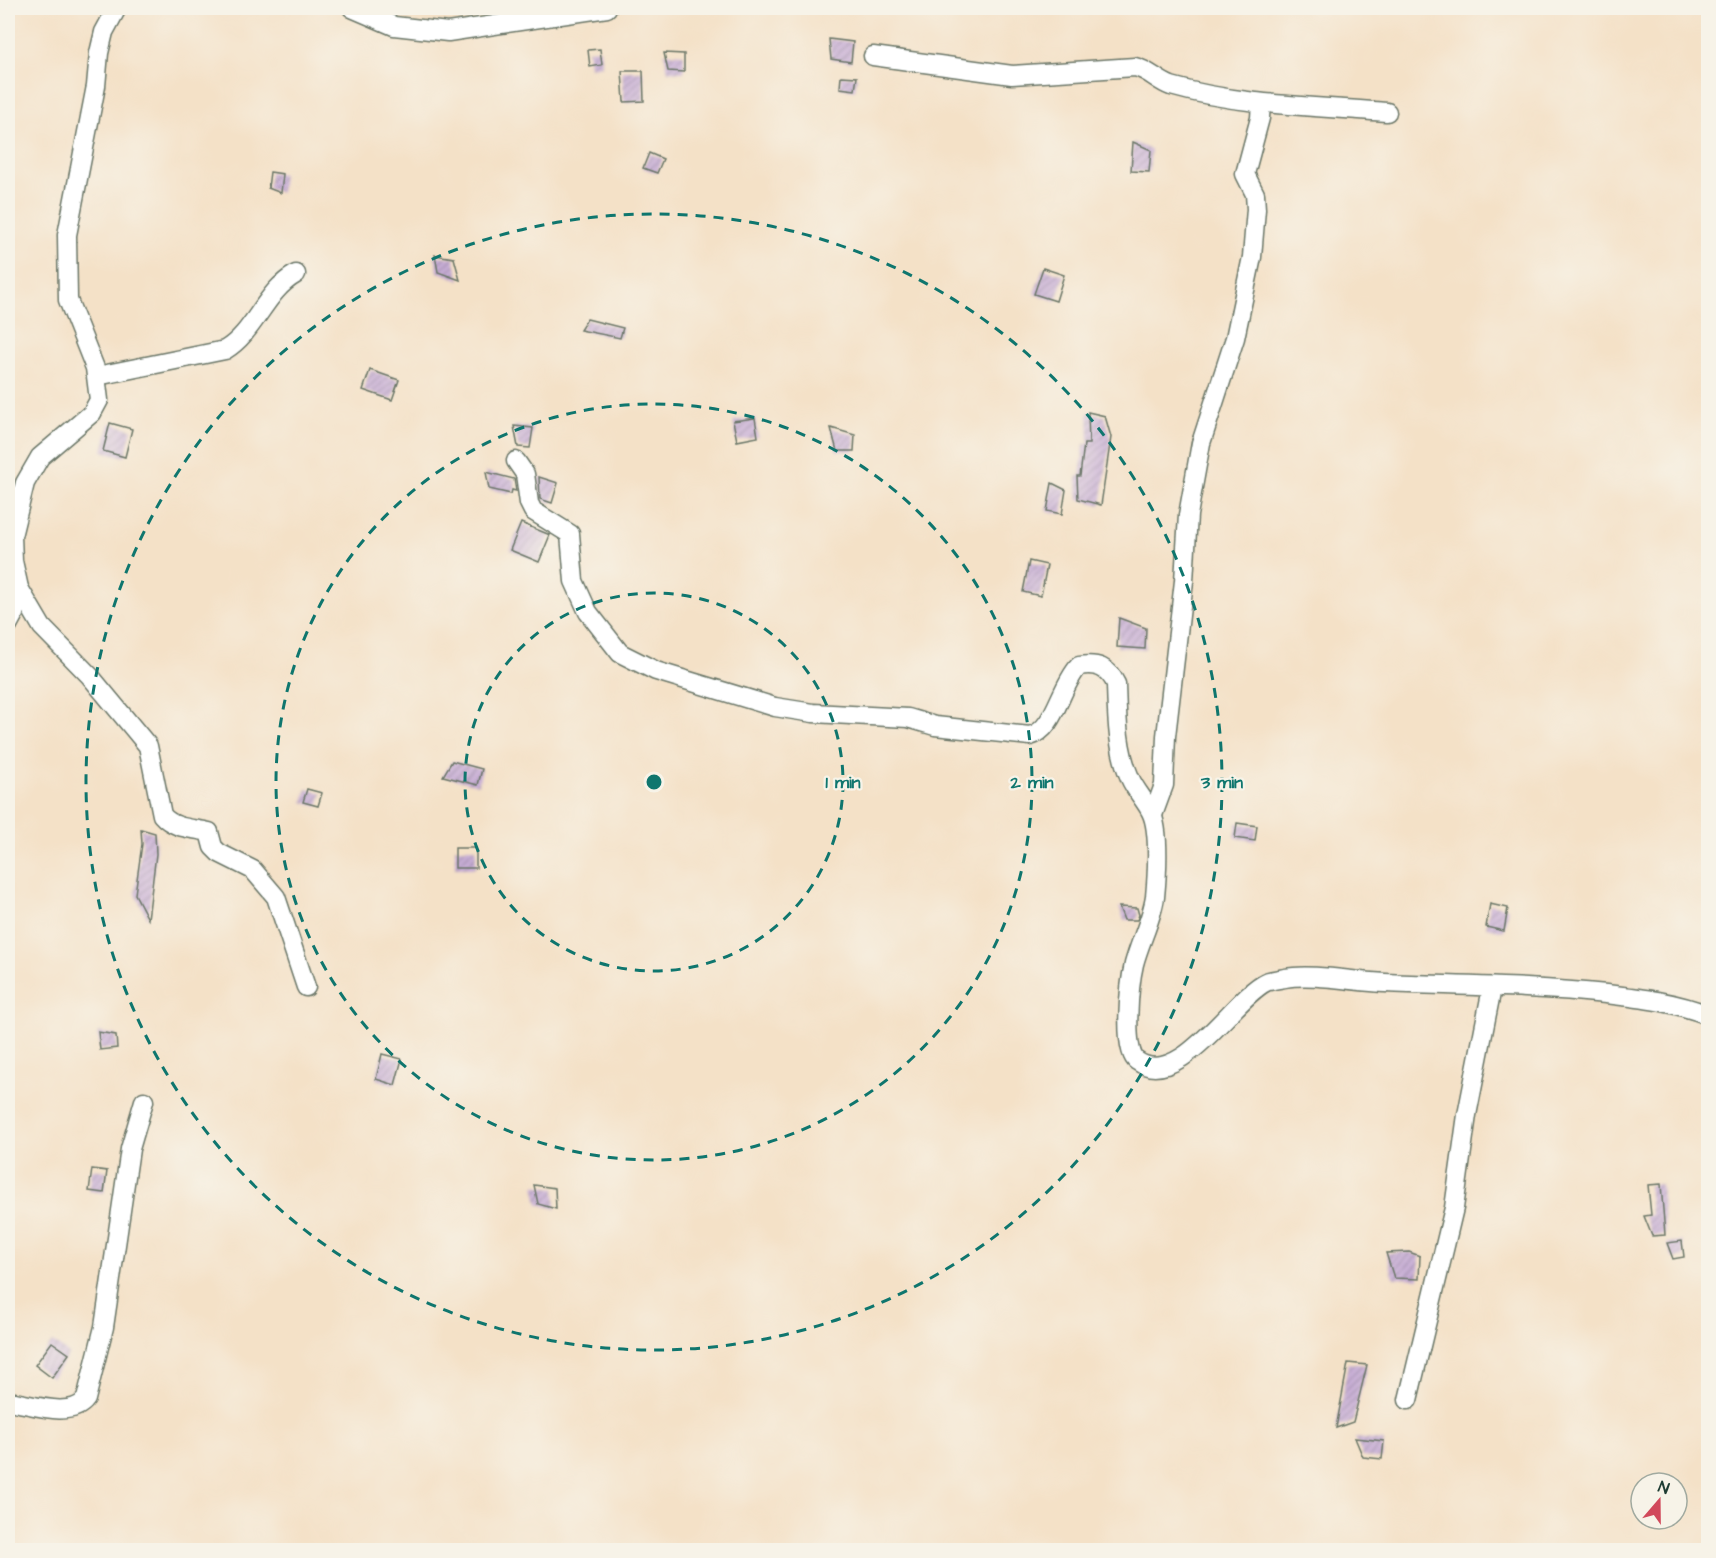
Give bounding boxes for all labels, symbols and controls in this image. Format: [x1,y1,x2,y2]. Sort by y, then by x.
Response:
text: 1 min [825,770,861,795]
text: 2 min [1009,770,1054,795]
text: 3 min [1200,770,1243,795]
centre of rings [644,772,664,792]
north arrow [1629,1471,1689,1531]
text: N [1655,1476,1672,1500]

